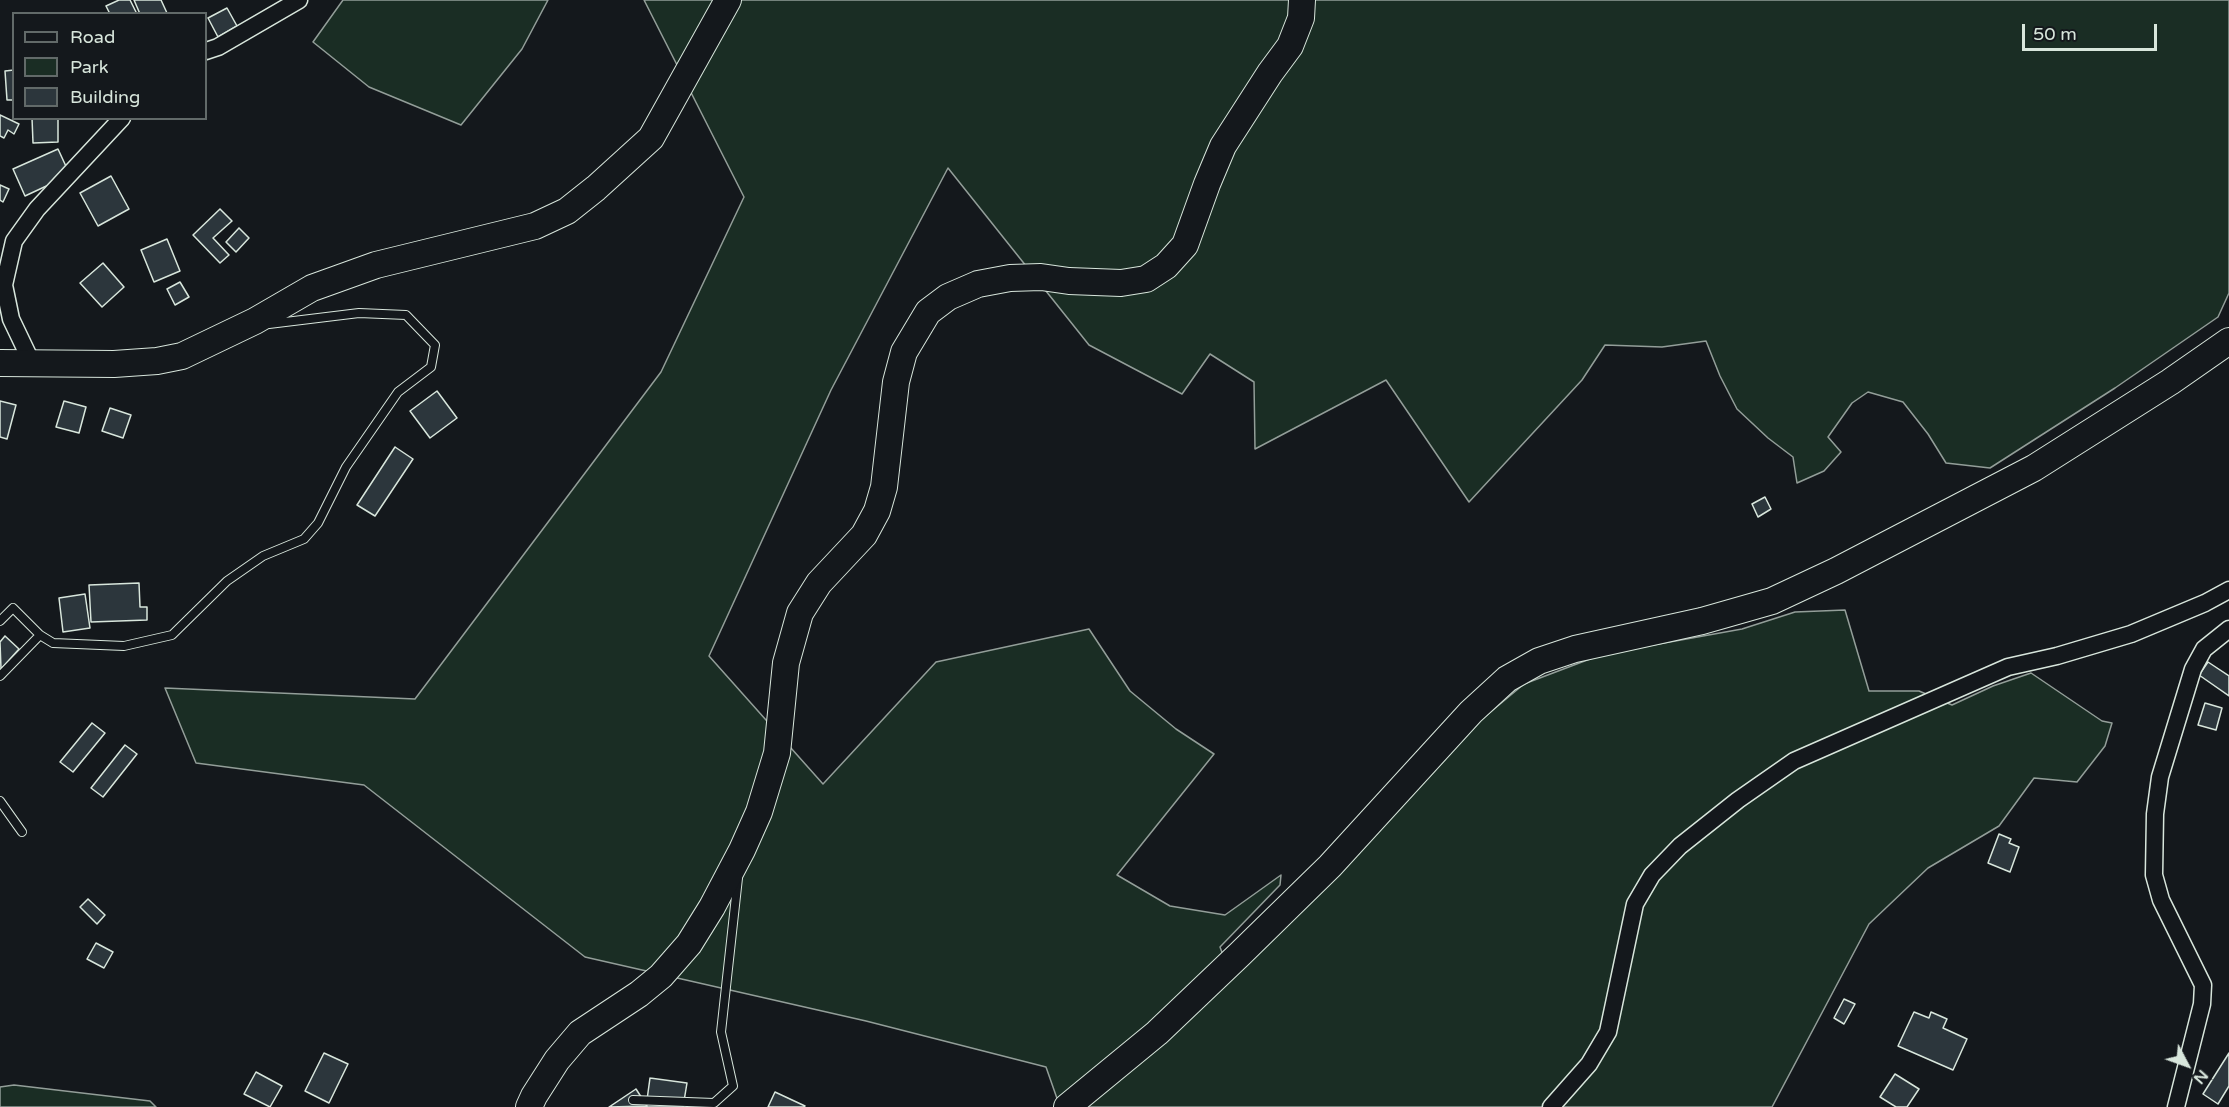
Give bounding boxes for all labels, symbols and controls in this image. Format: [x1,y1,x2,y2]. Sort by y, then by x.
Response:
legend [12,12,207,120]
scale bar [2025,12,2160,50]
text: 50 m [2033,23,2077,45]
text: Road [70,26,115,48]
text: Park [70,56,108,78]
text: Building [70,86,140,108]
north arrow [2157,1035,2217,1095]
text: N [2189,1065,2212,1088]

